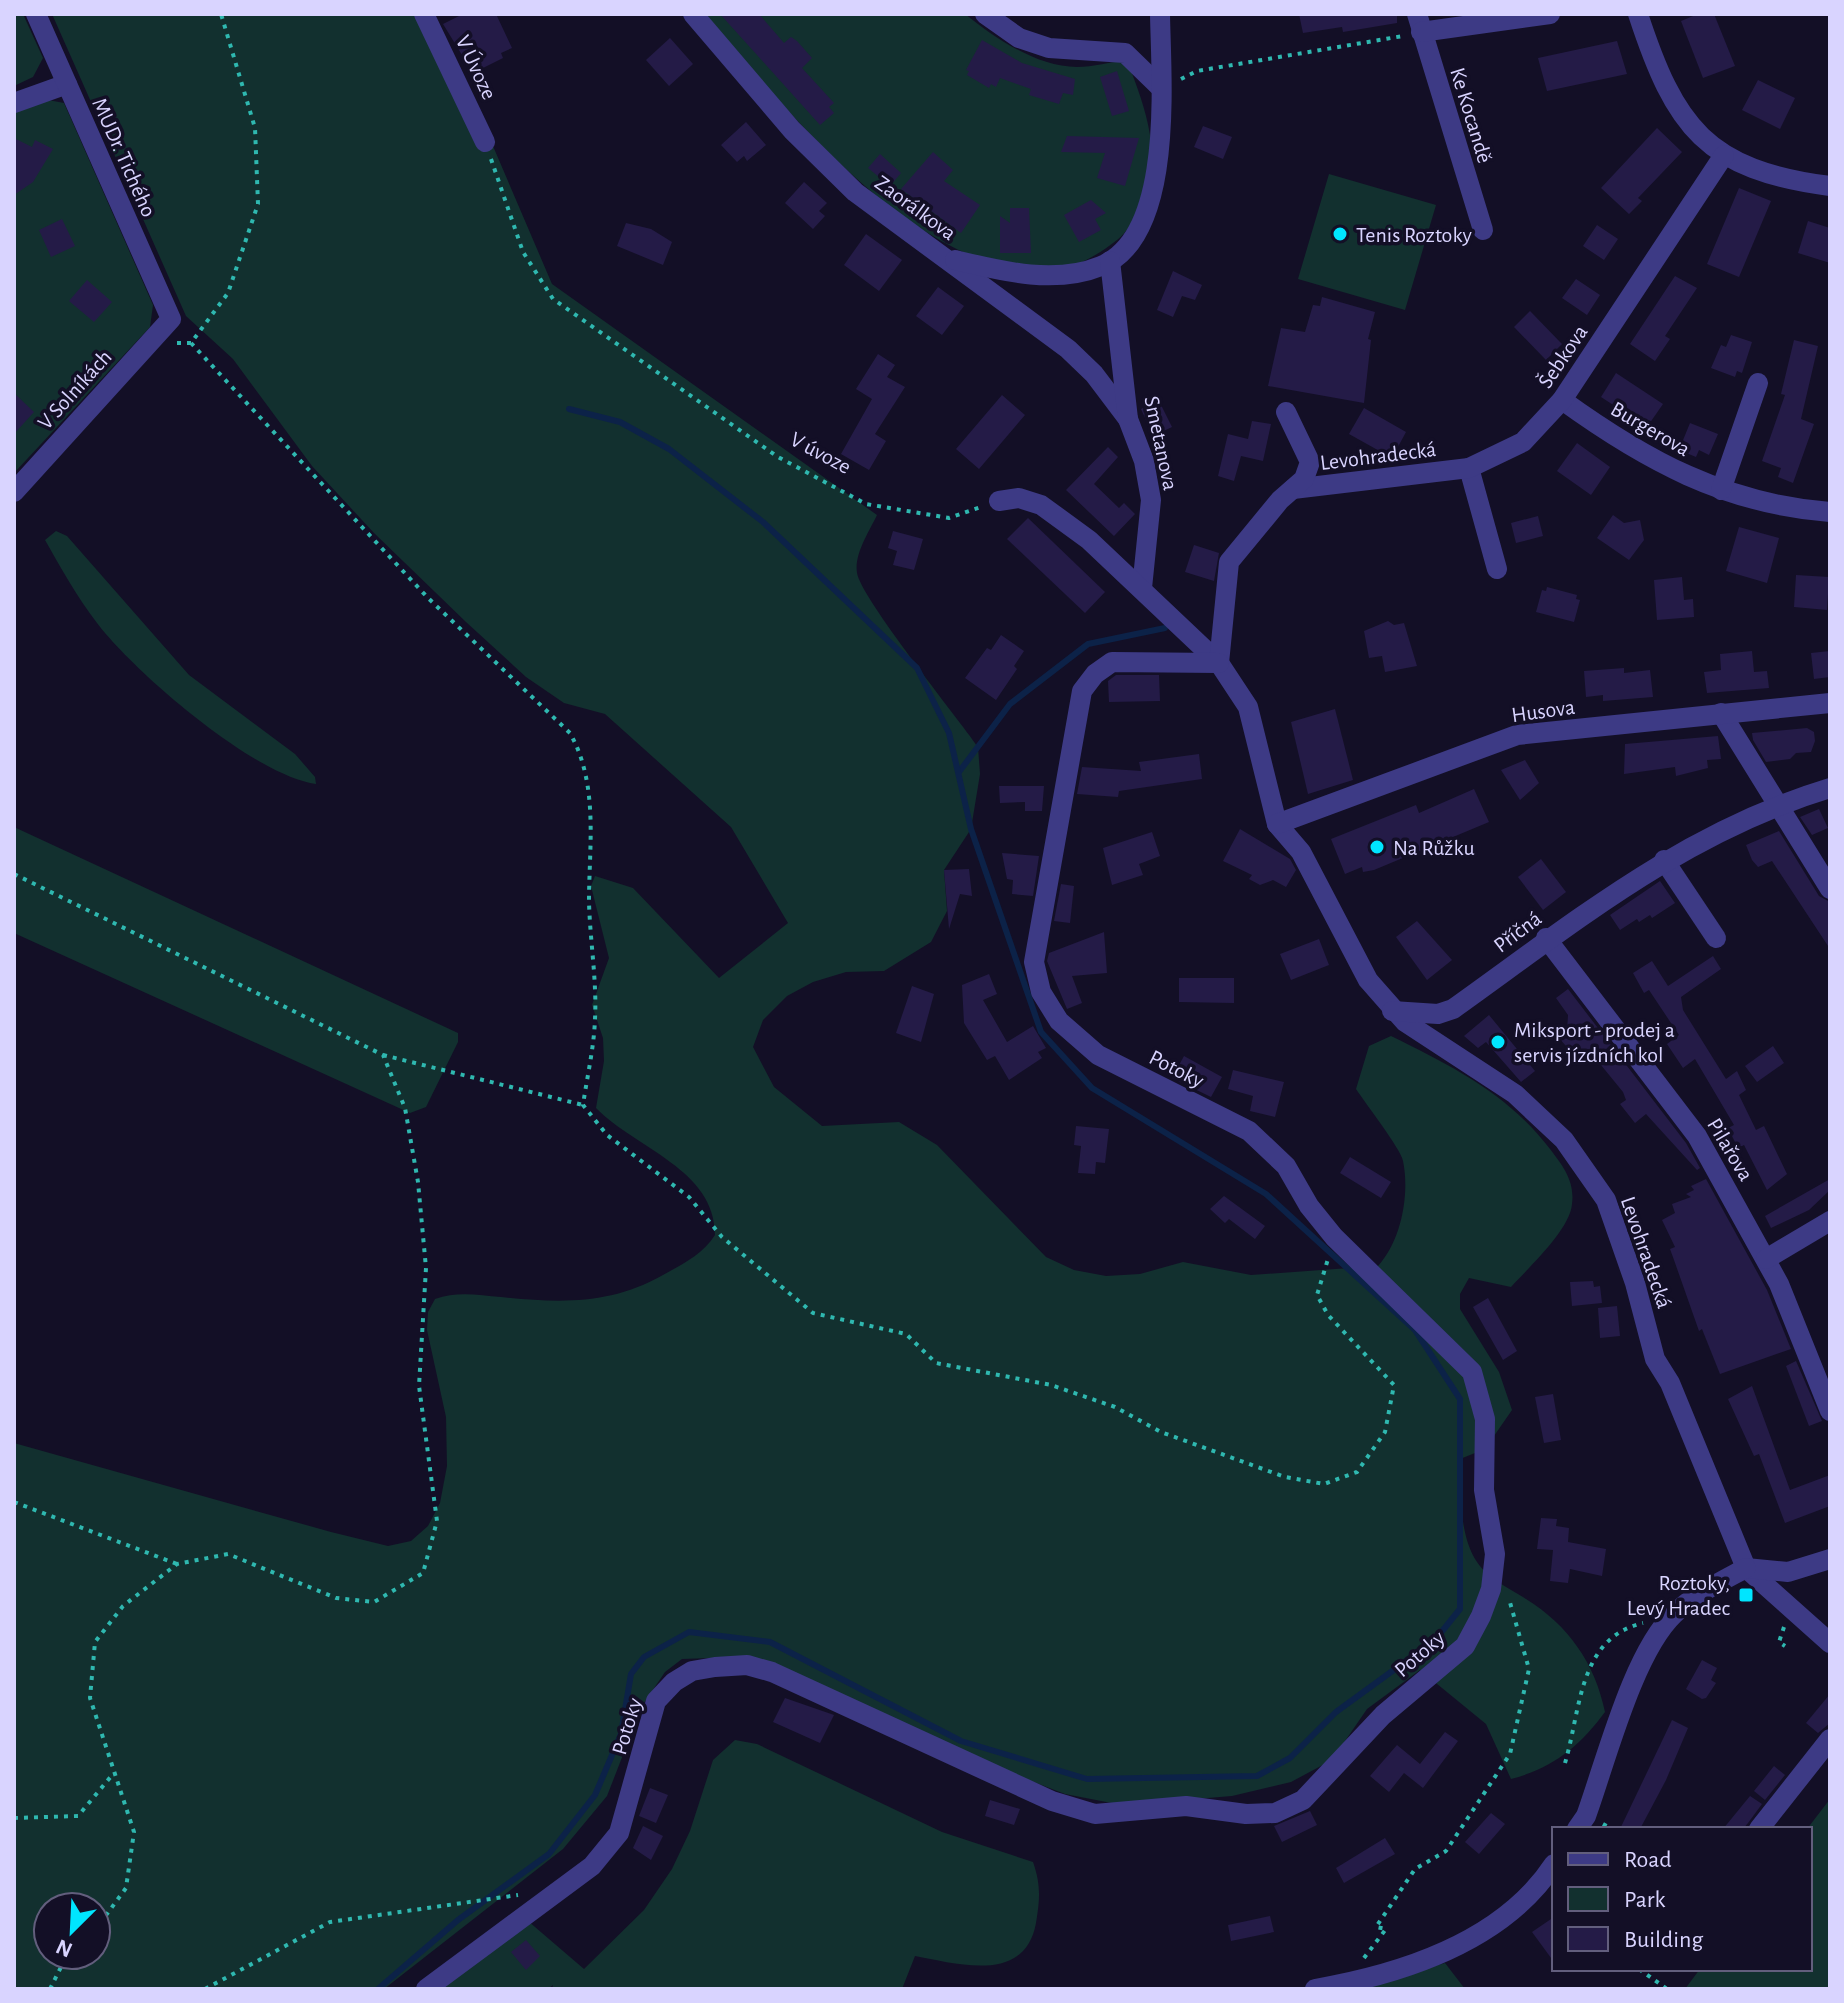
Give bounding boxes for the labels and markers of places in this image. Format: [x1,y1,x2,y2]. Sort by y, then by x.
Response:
place label: Tenis Roztoky [1356,224,1472,246]
marker: Tenis Roztoky [1331,225,1349,243]
place label: Na Růžku [1393,837,1475,859]
marker: Na Růžku [1368,838,1386,856]
place label: Miksport - prodej a servis jízdních kol [1514,1019,1675,1066]
marker: Miksport - prodej a servis jízdních kol [1489,1033,1507,1051]
place label: Roztoky, Levý Hradec [1627,1572,1731,1619]
marker: Roztoky, Levý Hradec [1737,1586,1755,1604]

